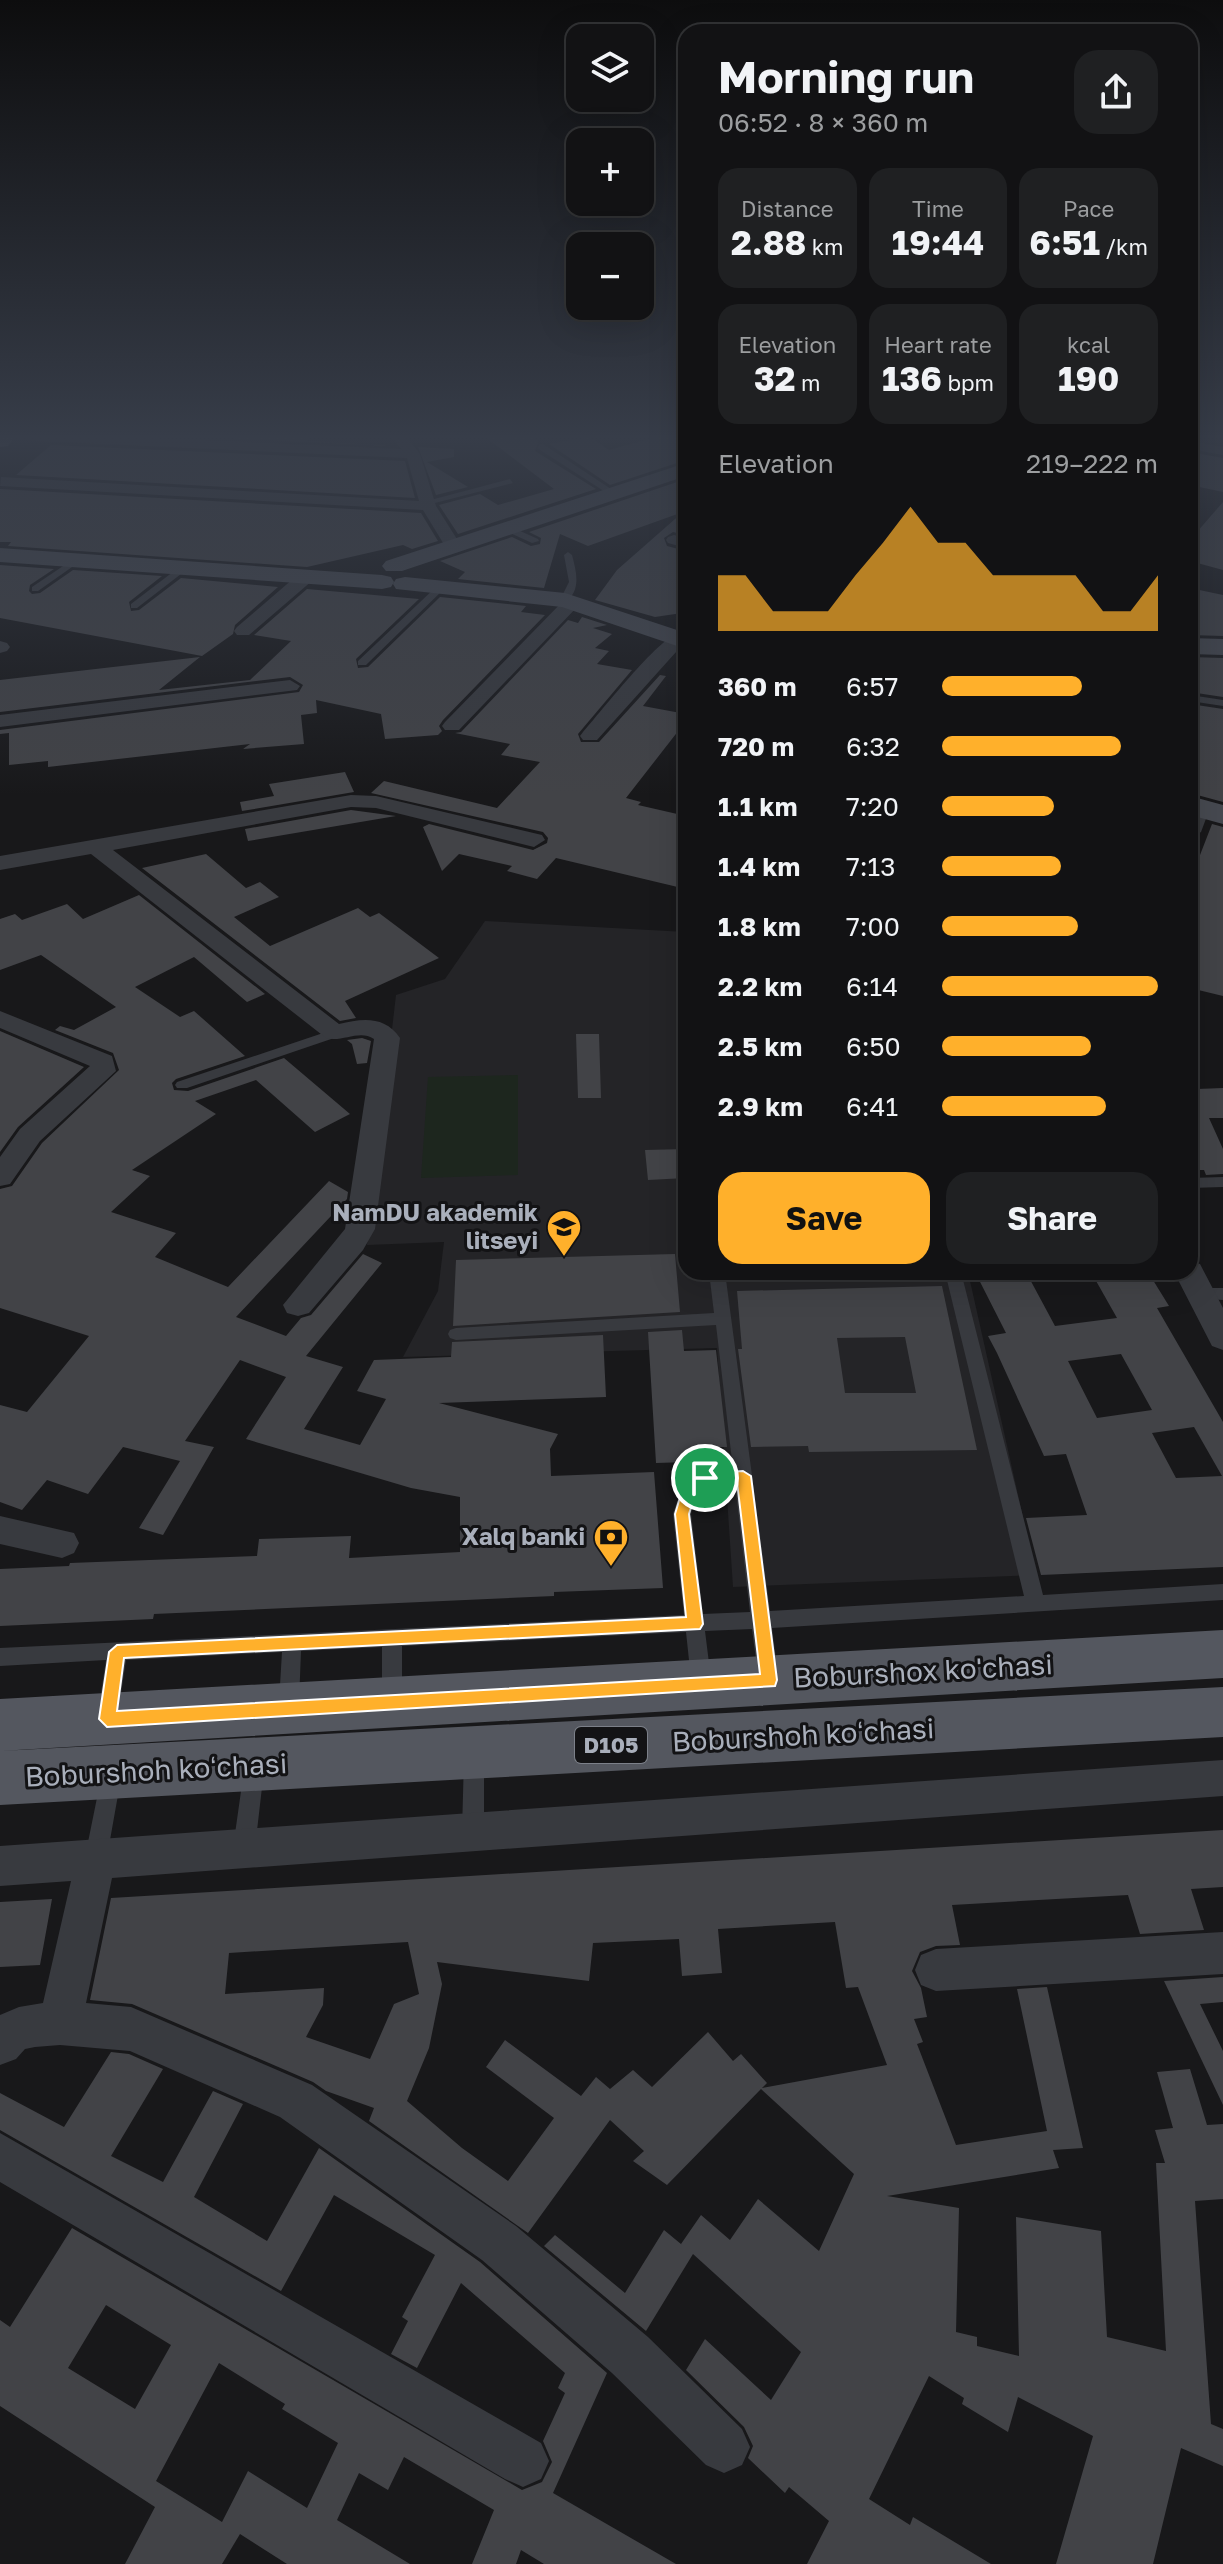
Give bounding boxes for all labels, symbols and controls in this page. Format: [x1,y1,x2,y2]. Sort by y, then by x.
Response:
map controls [566,24,654,320]
button: layers [566,24,654,112]
text: Morning run [718,50,974,103]
button: share [1074,50,1158,134]
text: 06:52 · 8 × 360 m [718,107,928,138]
button: + [566,128,654,216]
text: Distance [741,195,834,222]
text: Time [912,195,964,222]
text: Pace [1063,195,1114,222]
text: 2.88 [731,222,806,262]
text: 19:44 [892,222,984,262]
text: 6:51 [1029,222,1100,262]
button: − [566,232,654,320]
text: km [806,233,844,260]
text: /km [1100,233,1148,260]
text: Elevation [738,331,836,358]
text: Heart rate [884,331,992,358]
text: kcal [1067,331,1110,358]
text: 32 [754,358,796,398]
text: 136 [882,358,942,398]
text: 190 [1058,358,1119,398]
text: m [796,369,821,396]
text: bpm [942,369,994,396]
text: Elevation [718,448,834,479]
text: 219–222 m [1026,448,1158,479]
text: 360 m [718,671,797,702]
text: 6:57 [846,671,898,702]
text: 720 m [718,731,794,762]
text: 6:32 [846,731,900,762]
text: 1.1 km [718,791,797,822]
text: 7:20 [846,791,899,822]
text: 1.4 km [718,851,800,882]
text: 7:13 [846,851,895,882]
text: 1.8 km [718,911,801,942]
text: 7:00 [846,911,900,942]
text: 2.2 km [718,971,802,1002]
text: 6:14 [846,971,898,1002]
text: 2.5 km [718,1031,802,1062]
text: 6:50 [846,1031,901,1062]
text: 2.9 km [718,1091,803,1122]
text: 6:41 [846,1091,898,1122]
button: Save [718,1172,930,1264]
button: Share [946,1172,1158,1264]
place label: NamDU akademik litseyi [332,1197,538,1254]
school or university icon: NamDU akademik litseyi [545,1208,583,1258]
pin [671,1444,739,1512]
icon: arrive [683,1456,727,1500]
bank icon: Xalq banki [592,1518,630,1568]
place label: Xalq banki [462,1521,585,1550]
street label: Boburshox ko'chasi [792,1647,1053,1694]
street label: Boburshoh koʻchasi [671,1711,935,1758]
road number: D105 [575,1727,647,1763]
street label: Boburshoh koʻchasi [24,1746,288,1793]

